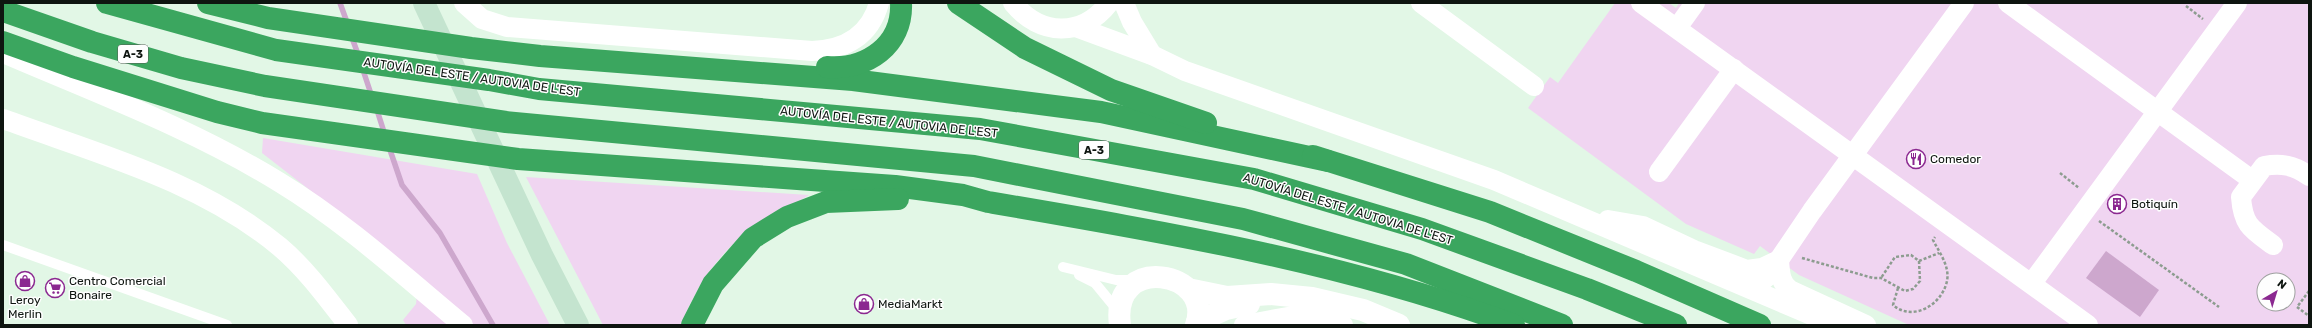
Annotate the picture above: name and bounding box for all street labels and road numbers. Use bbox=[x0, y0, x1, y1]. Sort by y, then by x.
road number: A-3 bbox=[118, 45, 148, 63]
street label: AUTOVÍA DEL ESTE / AUTOVIA DE L'EST bbox=[363, 55, 581, 99]
street label: AUTOVÍA DEL ESTE / AUTOVIA DE L'EST bbox=[779, 104, 999, 140]
road number: A-3 bbox=[1079, 141, 1109, 159]
street label: AUTOVÍA DEL ESTE / AUTOVIA DE L'EST bbox=[1241, 170, 1455, 248]

